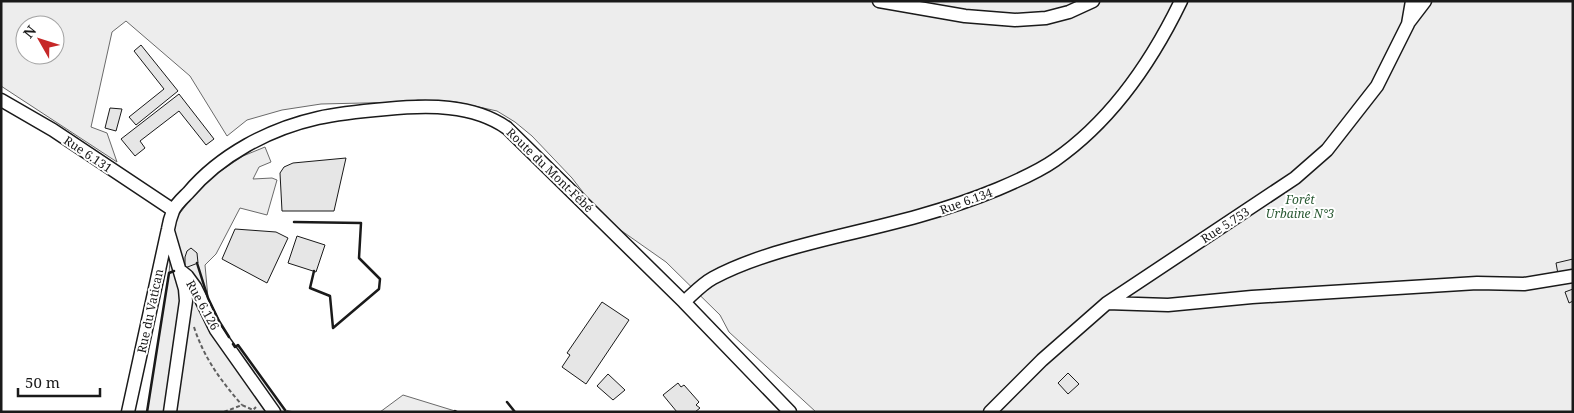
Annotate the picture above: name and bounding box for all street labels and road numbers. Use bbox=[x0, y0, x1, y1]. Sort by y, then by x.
street label: Route du Mont-Fébé bbox=[503, 124, 597, 216]
street label: Rue 6.131 bbox=[61, 132, 115, 176]
street label: Rue 6.134 bbox=[937, 184, 995, 218]
street label: Rue 5.753 bbox=[1197, 203, 1253, 247]
street label: Rue du Vatican bbox=[133, 267, 167, 355]
street label: Rue 6.126 bbox=[182, 277, 224, 333]

